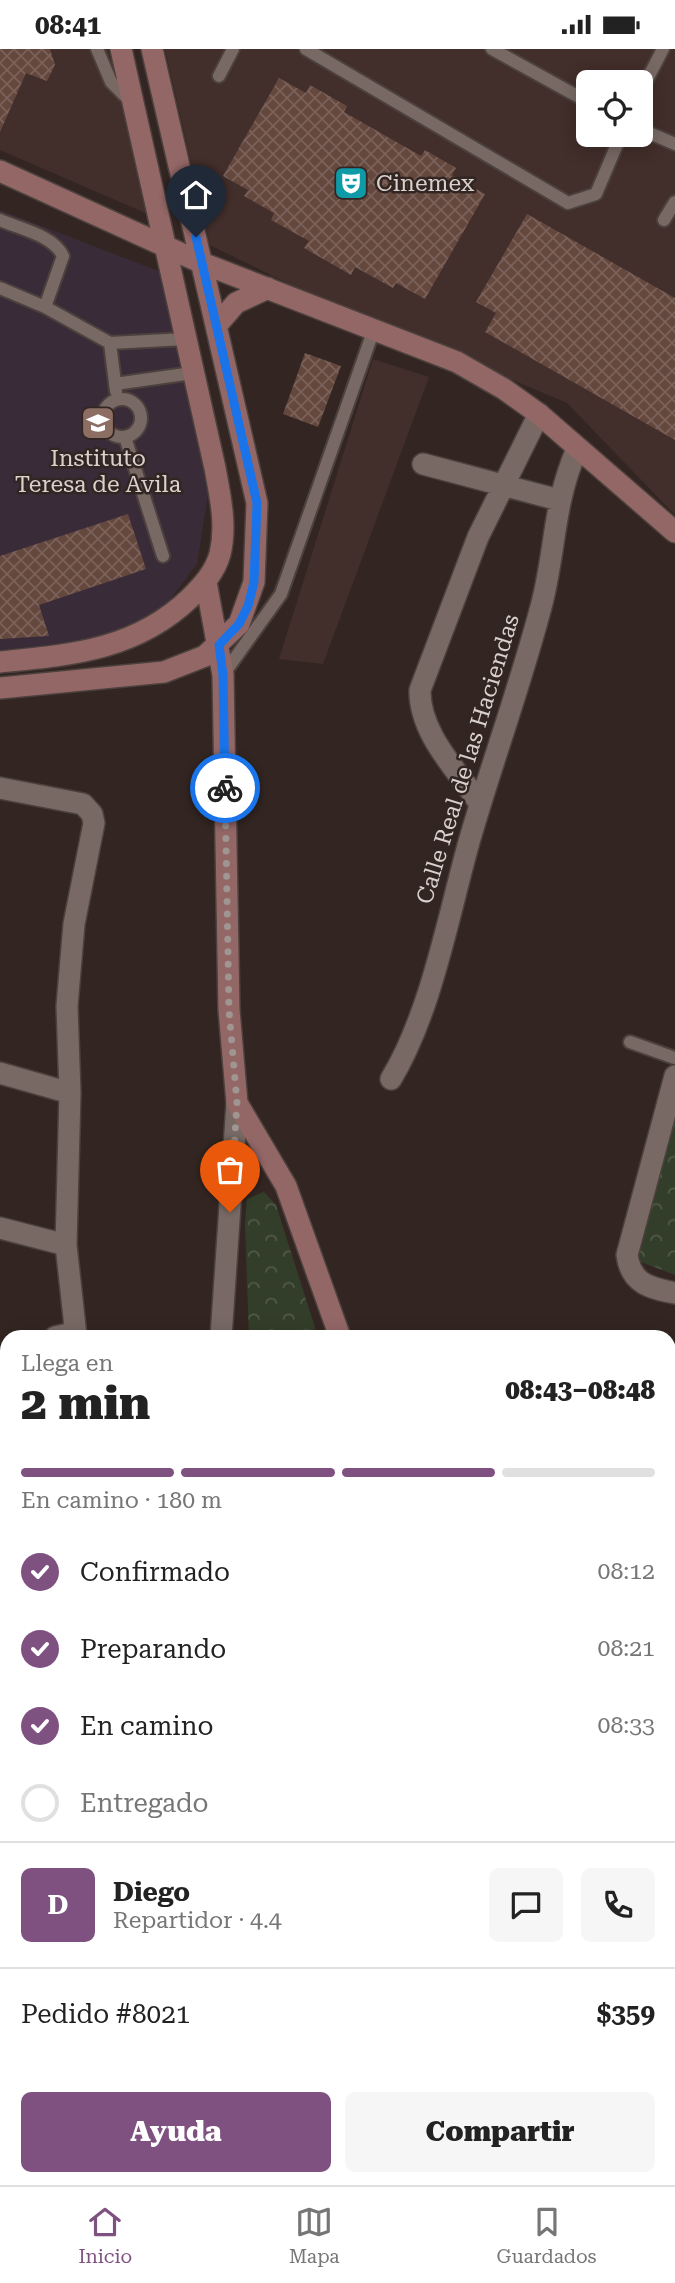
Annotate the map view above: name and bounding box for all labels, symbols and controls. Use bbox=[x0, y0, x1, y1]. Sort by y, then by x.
text: 08:41 bbox=[35, 10, 101, 40]
map controls bbox=[576, 70, 653, 147]
button: locate bbox=[576, 70, 653, 147]
theatre icon: Cinemex bbox=[332, 164, 370, 202]
pin bbox=[166, 165, 226, 237]
place label: Cinemex bbox=[376, 170, 475, 197]
icon: home bbox=[177, 176, 215, 214]
school or university icon: Instituto Teresa de Avila bbox=[79, 404, 117, 442]
place label: Instituto Teresa de Avila bbox=[15, 445, 182, 498]
street label: Calle Real de las Haciendas bbox=[411, 611, 525, 907]
courier bbox=[190, 753, 260, 823]
icon: bike bbox=[206, 769, 244, 807]
pin bbox=[200, 1140, 260, 1212]
icon: bag bbox=[211, 1151, 249, 1189]
text: Llega en bbox=[21, 1350, 113, 1377]
text: 08:43–08:48 bbox=[505, 1375, 655, 1405]
text: 2 min bbox=[21, 1376, 150, 1430]
text: En camino · 180 m bbox=[21, 1487, 222, 1514]
icon: check bbox=[21, 1553, 59, 1591]
text: Confirmado bbox=[80, 1557, 230, 1587]
text: 08:12 bbox=[598, 1558, 655, 1585]
icon: check bbox=[21, 1630, 59, 1668]
text: Preparando bbox=[80, 1634, 226, 1664]
text: 08:21 bbox=[598, 1635, 655, 1662]
icon: check bbox=[21, 1707, 59, 1745]
text: En camino bbox=[80, 1711, 213, 1741]
text: 08:33 bbox=[598, 1712, 655, 1739]
text: Entregado bbox=[80, 1788, 209, 1818]
button: chat bbox=[489, 1868, 563, 1942]
button: phone bbox=[581, 1868, 655, 1942]
text: Diego bbox=[113, 1877, 190, 1907]
text: D bbox=[48, 1890, 68, 1920]
text: Repartidor · 4.4 bbox=[113, 1907, 282, 1934]
text: Pedido #8021 bbox=[21, 1999, 190, 2029]
text: $359 bbox=[597, 1999, 655, 2029]
button: Ayuda bbox=[21, 2092, 331, 2172]
button: Compartir bbox=[345, 2092, 655, 2172]
tab: Inicio bbox=[78, 2203, 132, 2268]
tab: Mapa bbox=[289, 2203, 340, 2268]
tab: Guardados bbox=[496, 2203, 597, 2268]

